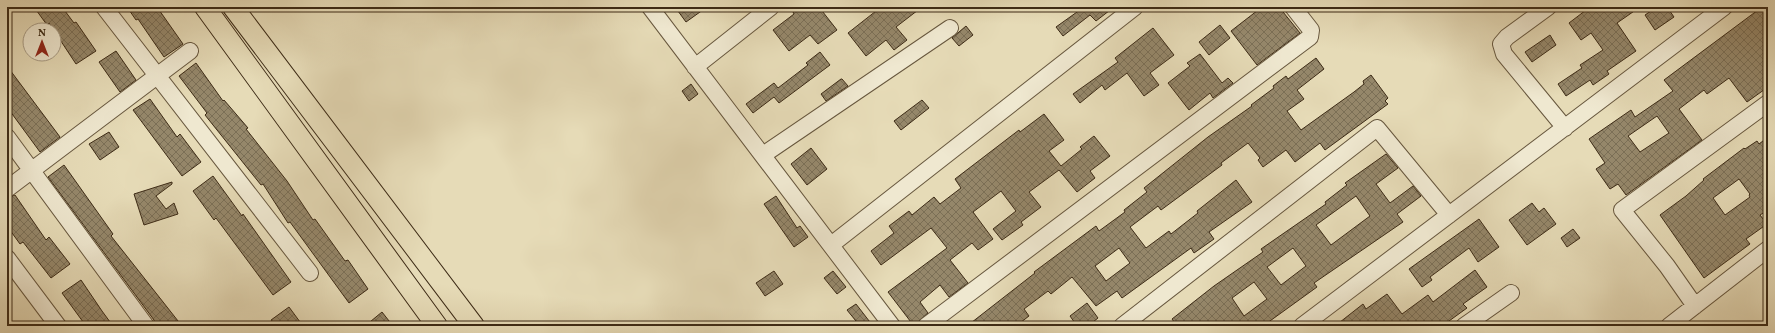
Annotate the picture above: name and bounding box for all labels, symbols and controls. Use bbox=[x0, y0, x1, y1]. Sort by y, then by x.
north arrow bbox=[22, 22, 62, 62]
text: N bbox=[38, 26, 46, 41]

